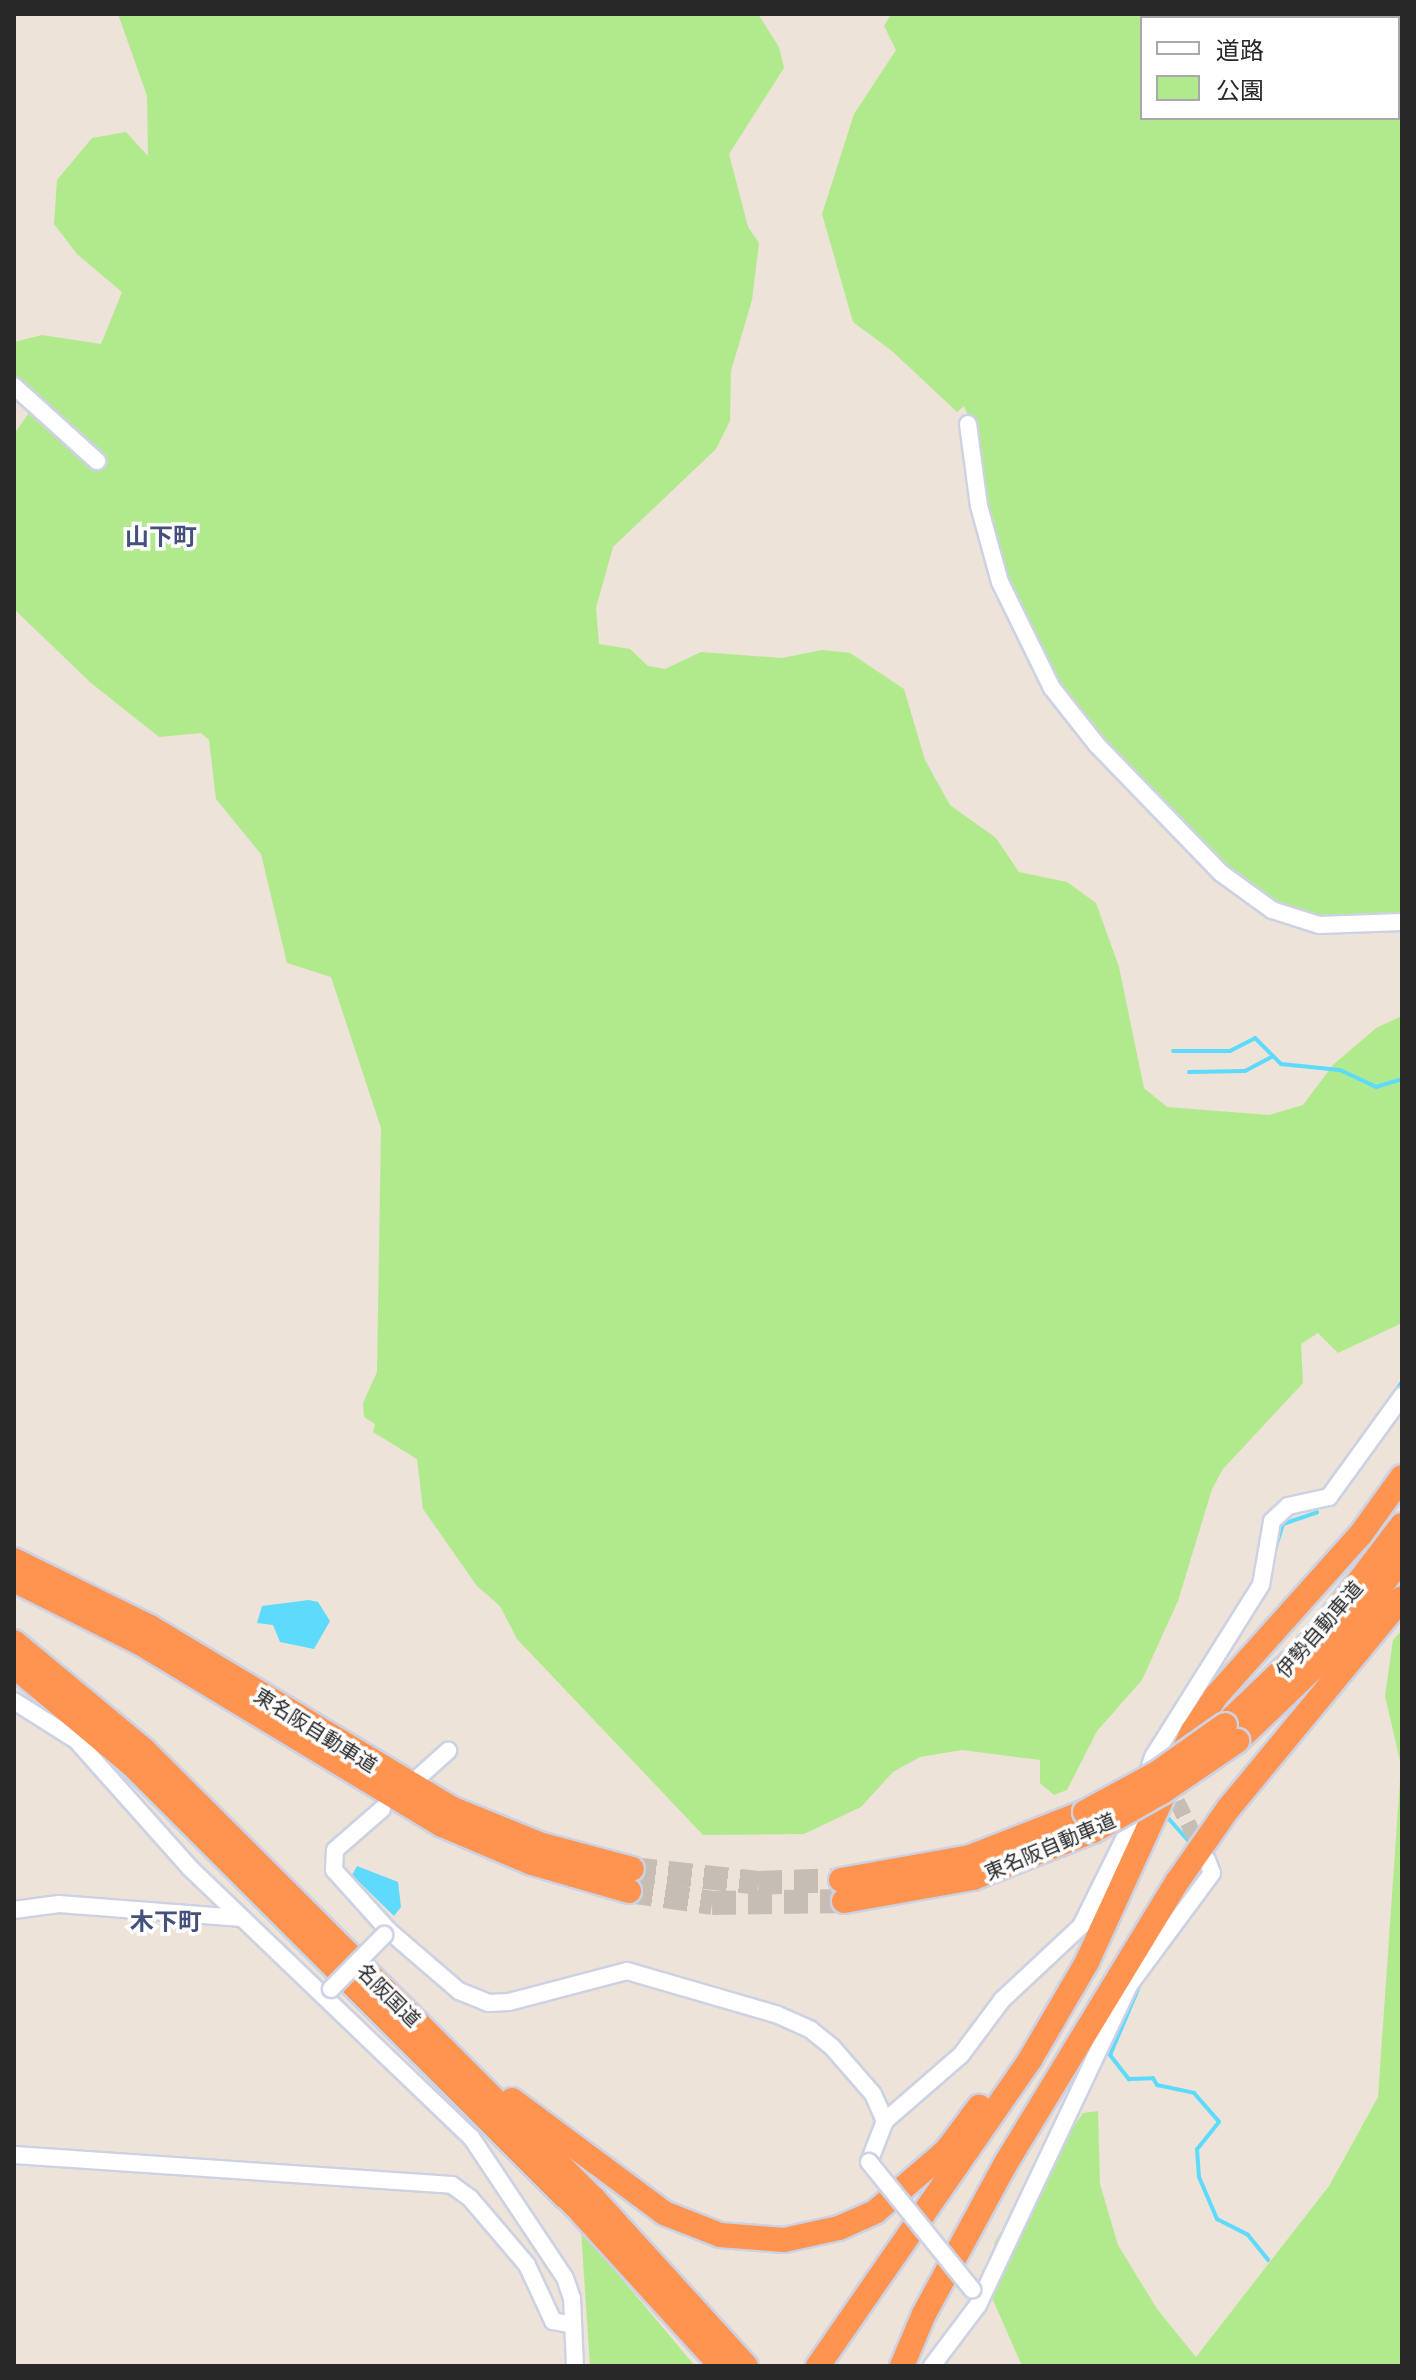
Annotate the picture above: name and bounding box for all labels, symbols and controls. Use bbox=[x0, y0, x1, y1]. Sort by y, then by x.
legend bbox=[1140, 16, 1400, 120]
text: 道路 bbox=[1216, 34, 1264, 66]
text: 公園 bbox=[1216, 74, 1264, 106]
district label: 山下町 bbox=[125, 523, 197, 551]
street label: 伊勢自動車道 bbox=[1271, 1576, 1367, 1682]
street label: 東名阪自動車道 bbox=[250, 1683, 382, 1777]
street label: 東名阪自動車道 bbox=[981, 1808, 1119, 1884]
district label: 木下町 bbox=[130, 1908, 202, 1936]
street label: 名阪国道 bbox=[352, 1958, 426, 2032]

